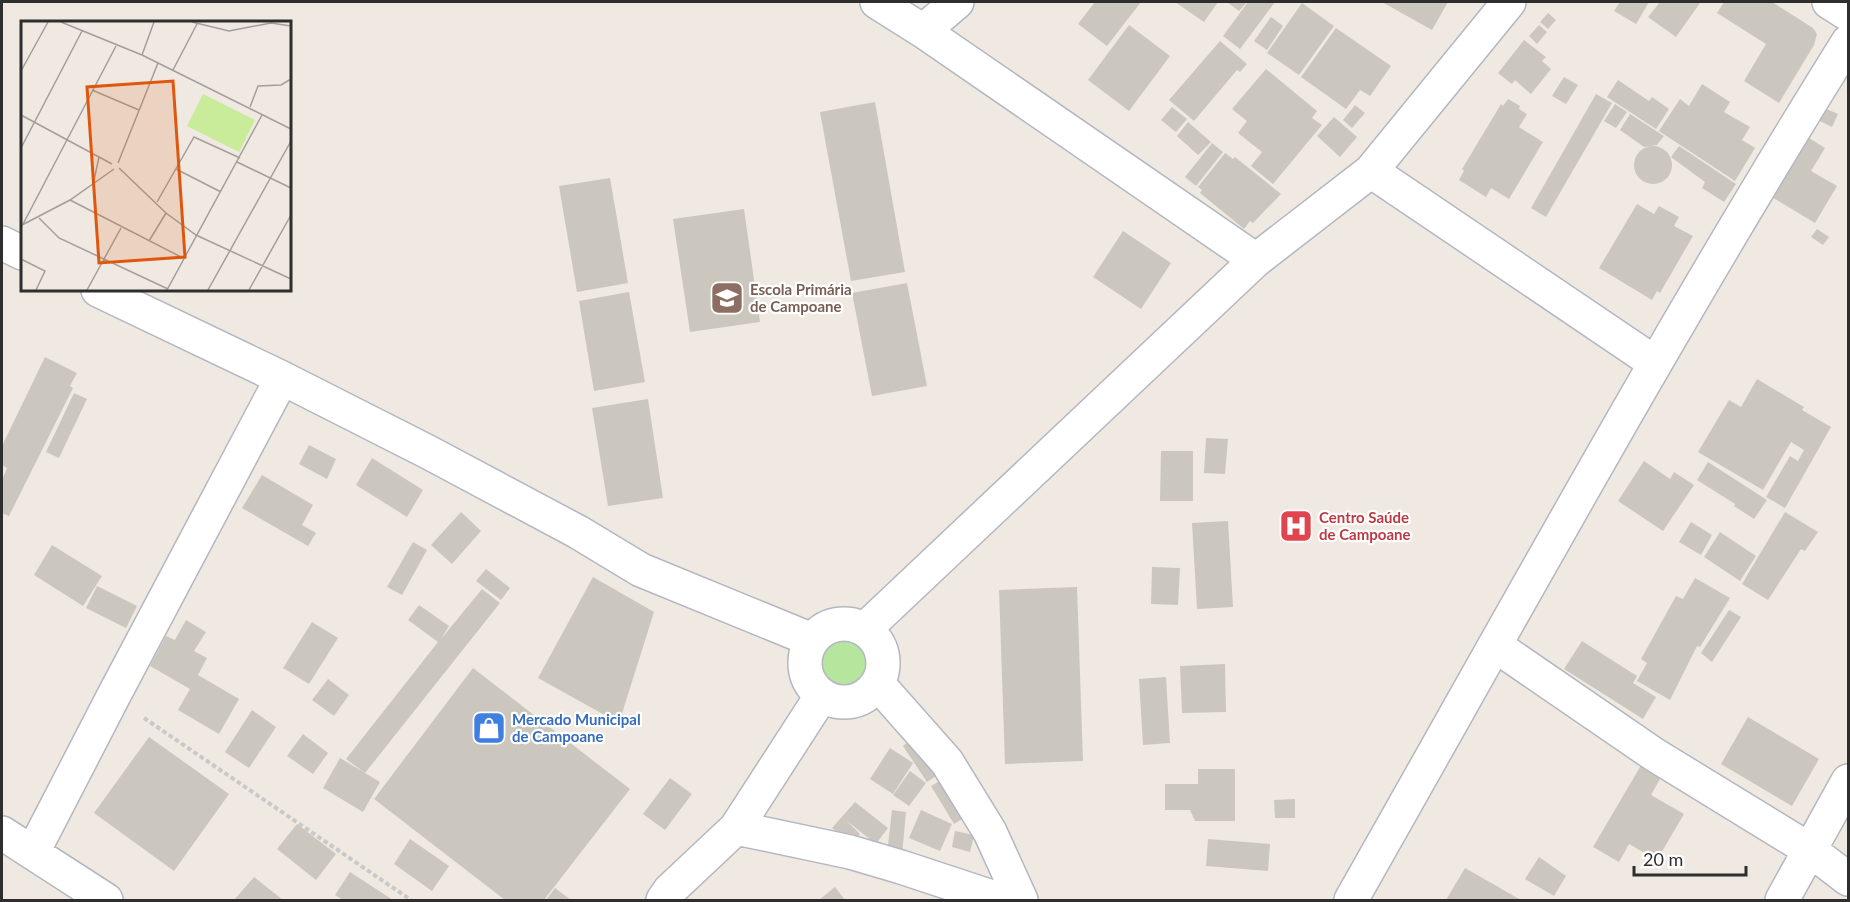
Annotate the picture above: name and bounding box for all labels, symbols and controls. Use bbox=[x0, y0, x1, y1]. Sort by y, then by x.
inset map bbox=[21, 21, 291, 291]
school or university icon: Escola Primária de Campoane bbox=[709, 280, 745, 316]
place label: Escola Primária de Campoane bbox=[750, 280, 852, 315]
hospital icon: Centro Saúde de Campoane bbox=[1278, 508, 1314, 544]
place label: Centro Saúde de Campoane bbox=[1319, 508, 1410, 543]
shop icon: Mercado Municipal de Campoane bbox=[471, 710, 507, 746]
place label: Mercado Municipal de Campoane bbox=[512, 710, 641, 745]
scale bar bbox=[1634, 839, 1746, 877]
text: 20 m bbox=[1643, 848, 1683, 870]

